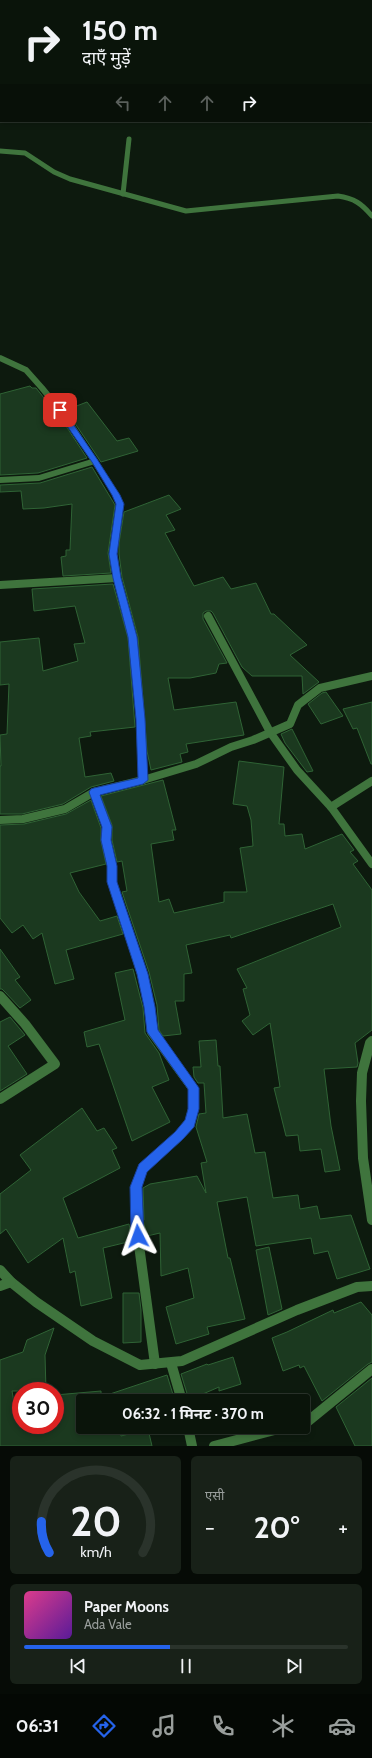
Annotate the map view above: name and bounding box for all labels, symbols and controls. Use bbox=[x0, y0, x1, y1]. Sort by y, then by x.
text: 150 m bbox=[82, 13, 158, 47]
icon: right bbox=[16, 16, 68, 68]
text: दाएँ मुड़ें bbox=[82, 47, 131, 69]
icon: left bbox=[112, 92, 134, 114]
icon: ahead bbox=[154, 92, 176, 114]
icon: ahead bbox=[196, 92, 218, 114]
icon: right bbox=[238, 92, 260, 114]
pin bbox=[43, 393, 77, 427]
icon: arrive bbox=[49, 399, 71, 421]
position arrow bbox=[117, 1215, 159, 1257]
speed limit sign: 30 bbox=[12, 1382, 64, 1434]
text: 06:32 · 1 मिनट · 370 m bbox=[122, 1405, 264, 1423]
text: एसी bbox=[205, 1487, 224, 1503]
text: 20 bbox=[70, 1496, 121, 1546]
text: 20° bbox=[254, 1509, 299, 1546]
text: − bbox=[205, 1514, 215, 1541]
text: + bbox=[338, 1514, 348, 1541]
text: km/h bbox=[80, 1543, 111, 1561]
text: Paper Moons bbox=[84, 1598, 169, 1616]
text: Ada Vale bbox=[84, 1616, 132, 1632]
icon: previous bbox=[67, 1655, 89, 1677]
icon: pause bbox=[175, 1655, 197, 1677]
icon: next bbox=[283, 1655, 305, 1677]
icon: directions bbox=[90, 1712, 118, 1740]
icon: music bbox=[150, 1712, 178, 1740]
icon: phone bbox=[209, 1712, 237, 1740]
icon: climate bbox=[269, 1712, 297, 1740]
icon: car bbox=[328, 1712, 356, 1740]
text: 06:31 bbox=[16, 1715, 59, 1737]

